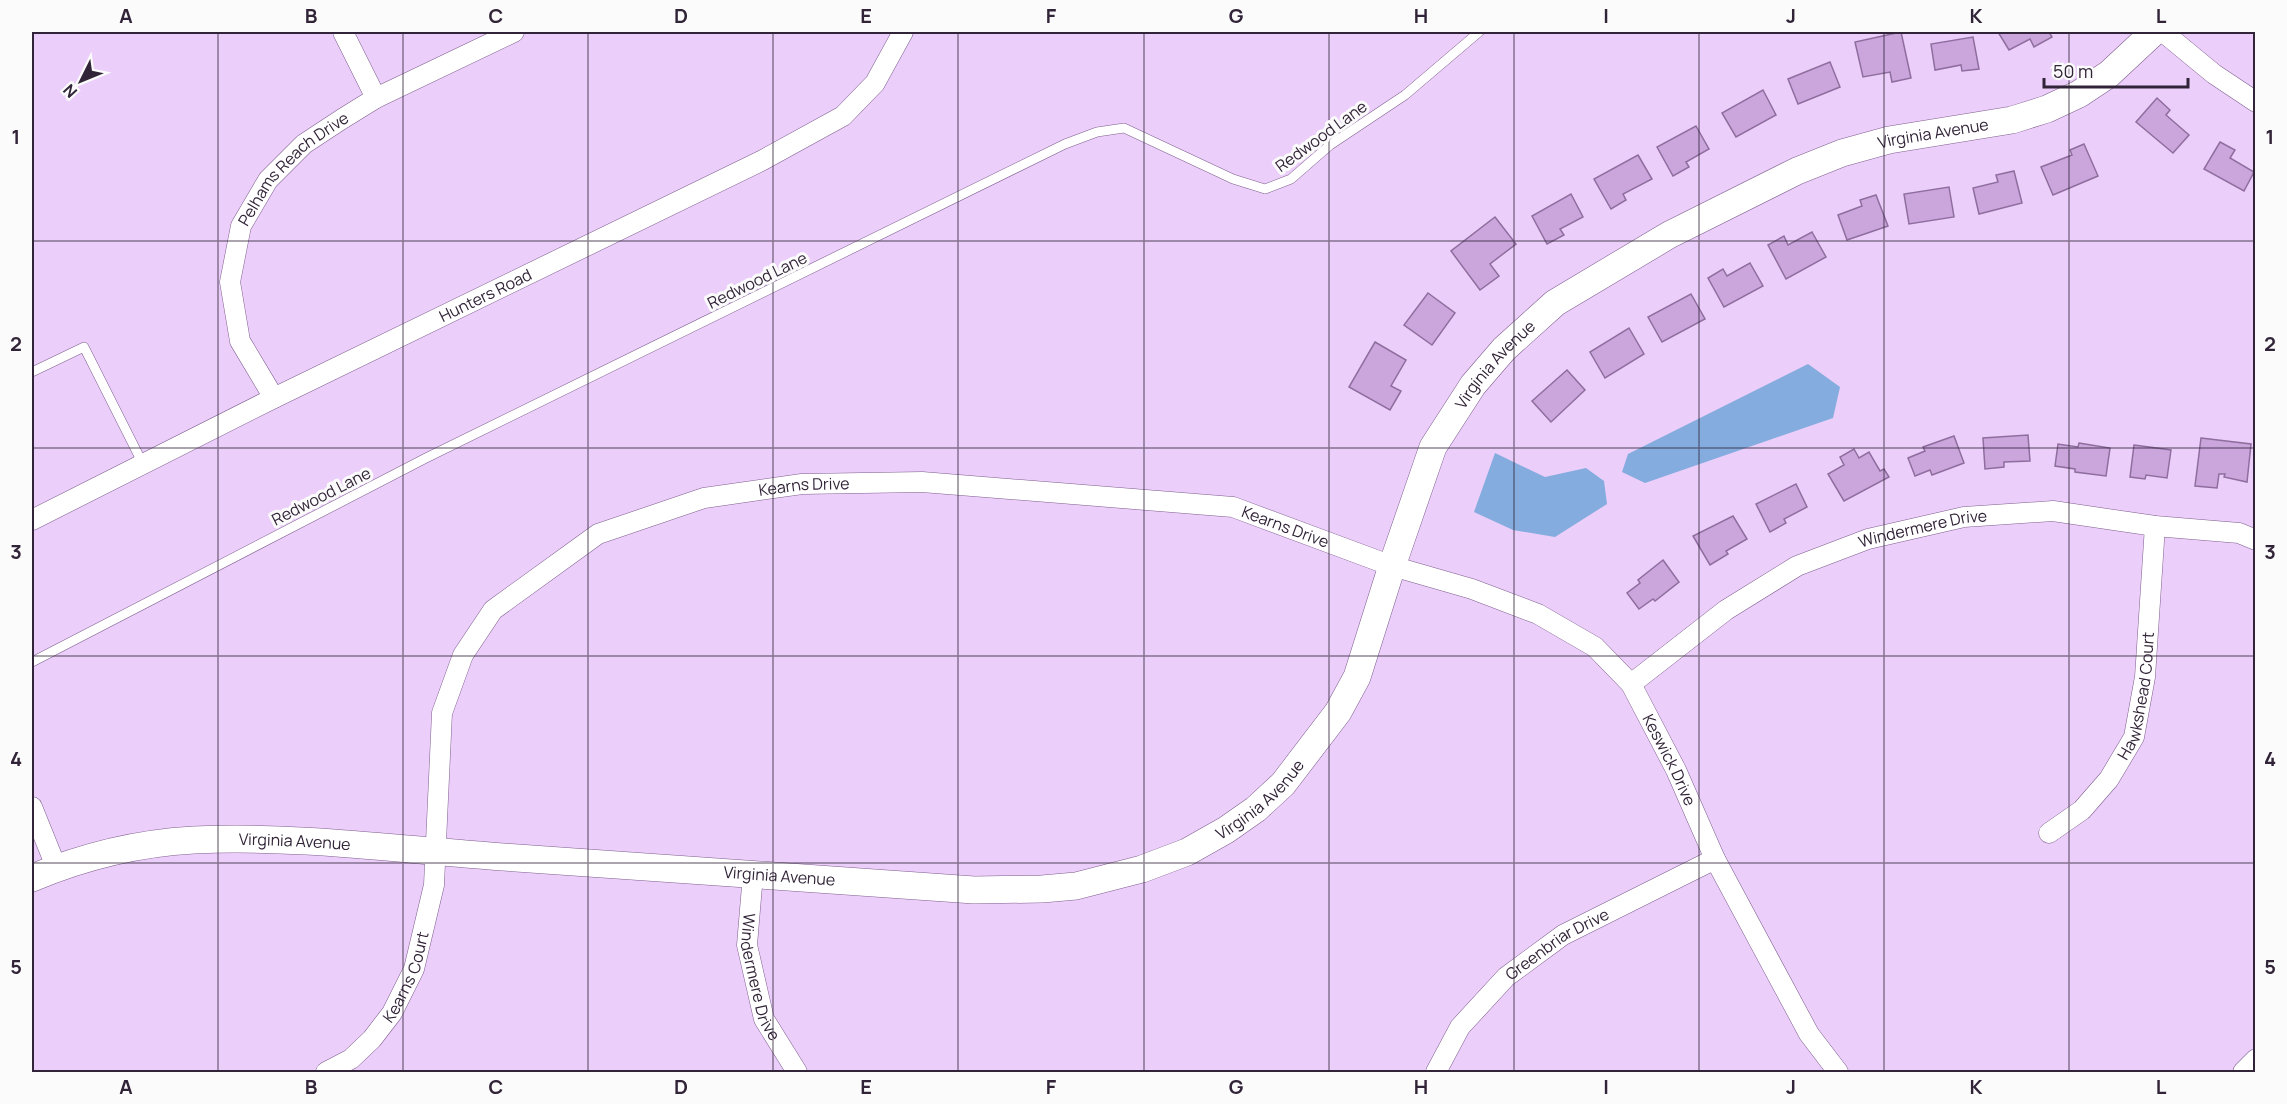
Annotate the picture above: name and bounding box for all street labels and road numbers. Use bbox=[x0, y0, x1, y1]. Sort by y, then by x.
street label: Redwood Lane bbox=[1271, 95, 1371, 177]
street label: Pelhams Reach Drive bbox=[232, 107, 353, 230]
street label: Virginia Avenue bbox=[1875, 113, 1990, 154]
street label: Redwood Lane bbox=[703, 246, 811, 314]
street label: Hunters Road bbox=[435, 263, 535, 327]
street label: Virginia Avenue bbox=[1450, 315, 1540, 413]
street label: Redwood Lane bbox=[268, 462, 374, 530]
street label: Kearns Drive bbox=[757, 472, 850, 501]
street label: Kearns Drive bbox=[1239, 500, 1332, 553]
street label: Windermere Drive bbox=[1855, 504, 1988, 553]
street label: Hawkshead Court bbox=[2112, 631, 2159, 764]
street label: Keswick Drive bbox=[1638, 710, 1701, 809]
street label: Virginia Avenue bbox=[1212, 755, 1309, 845]
street label: Virginia Avenue bbox=[239, 828, 351, 855]
street label: Virginia Avenue bbox=[723, 861, 836, 891]
street label: Greenbriar Drive bbox=[1501, 903, 1613, 985]
street label: Windermere Drive bbox=[735, 912, 786, 1045]
street label: Kearns Court bbox=[378, 929, 434, 1027]

